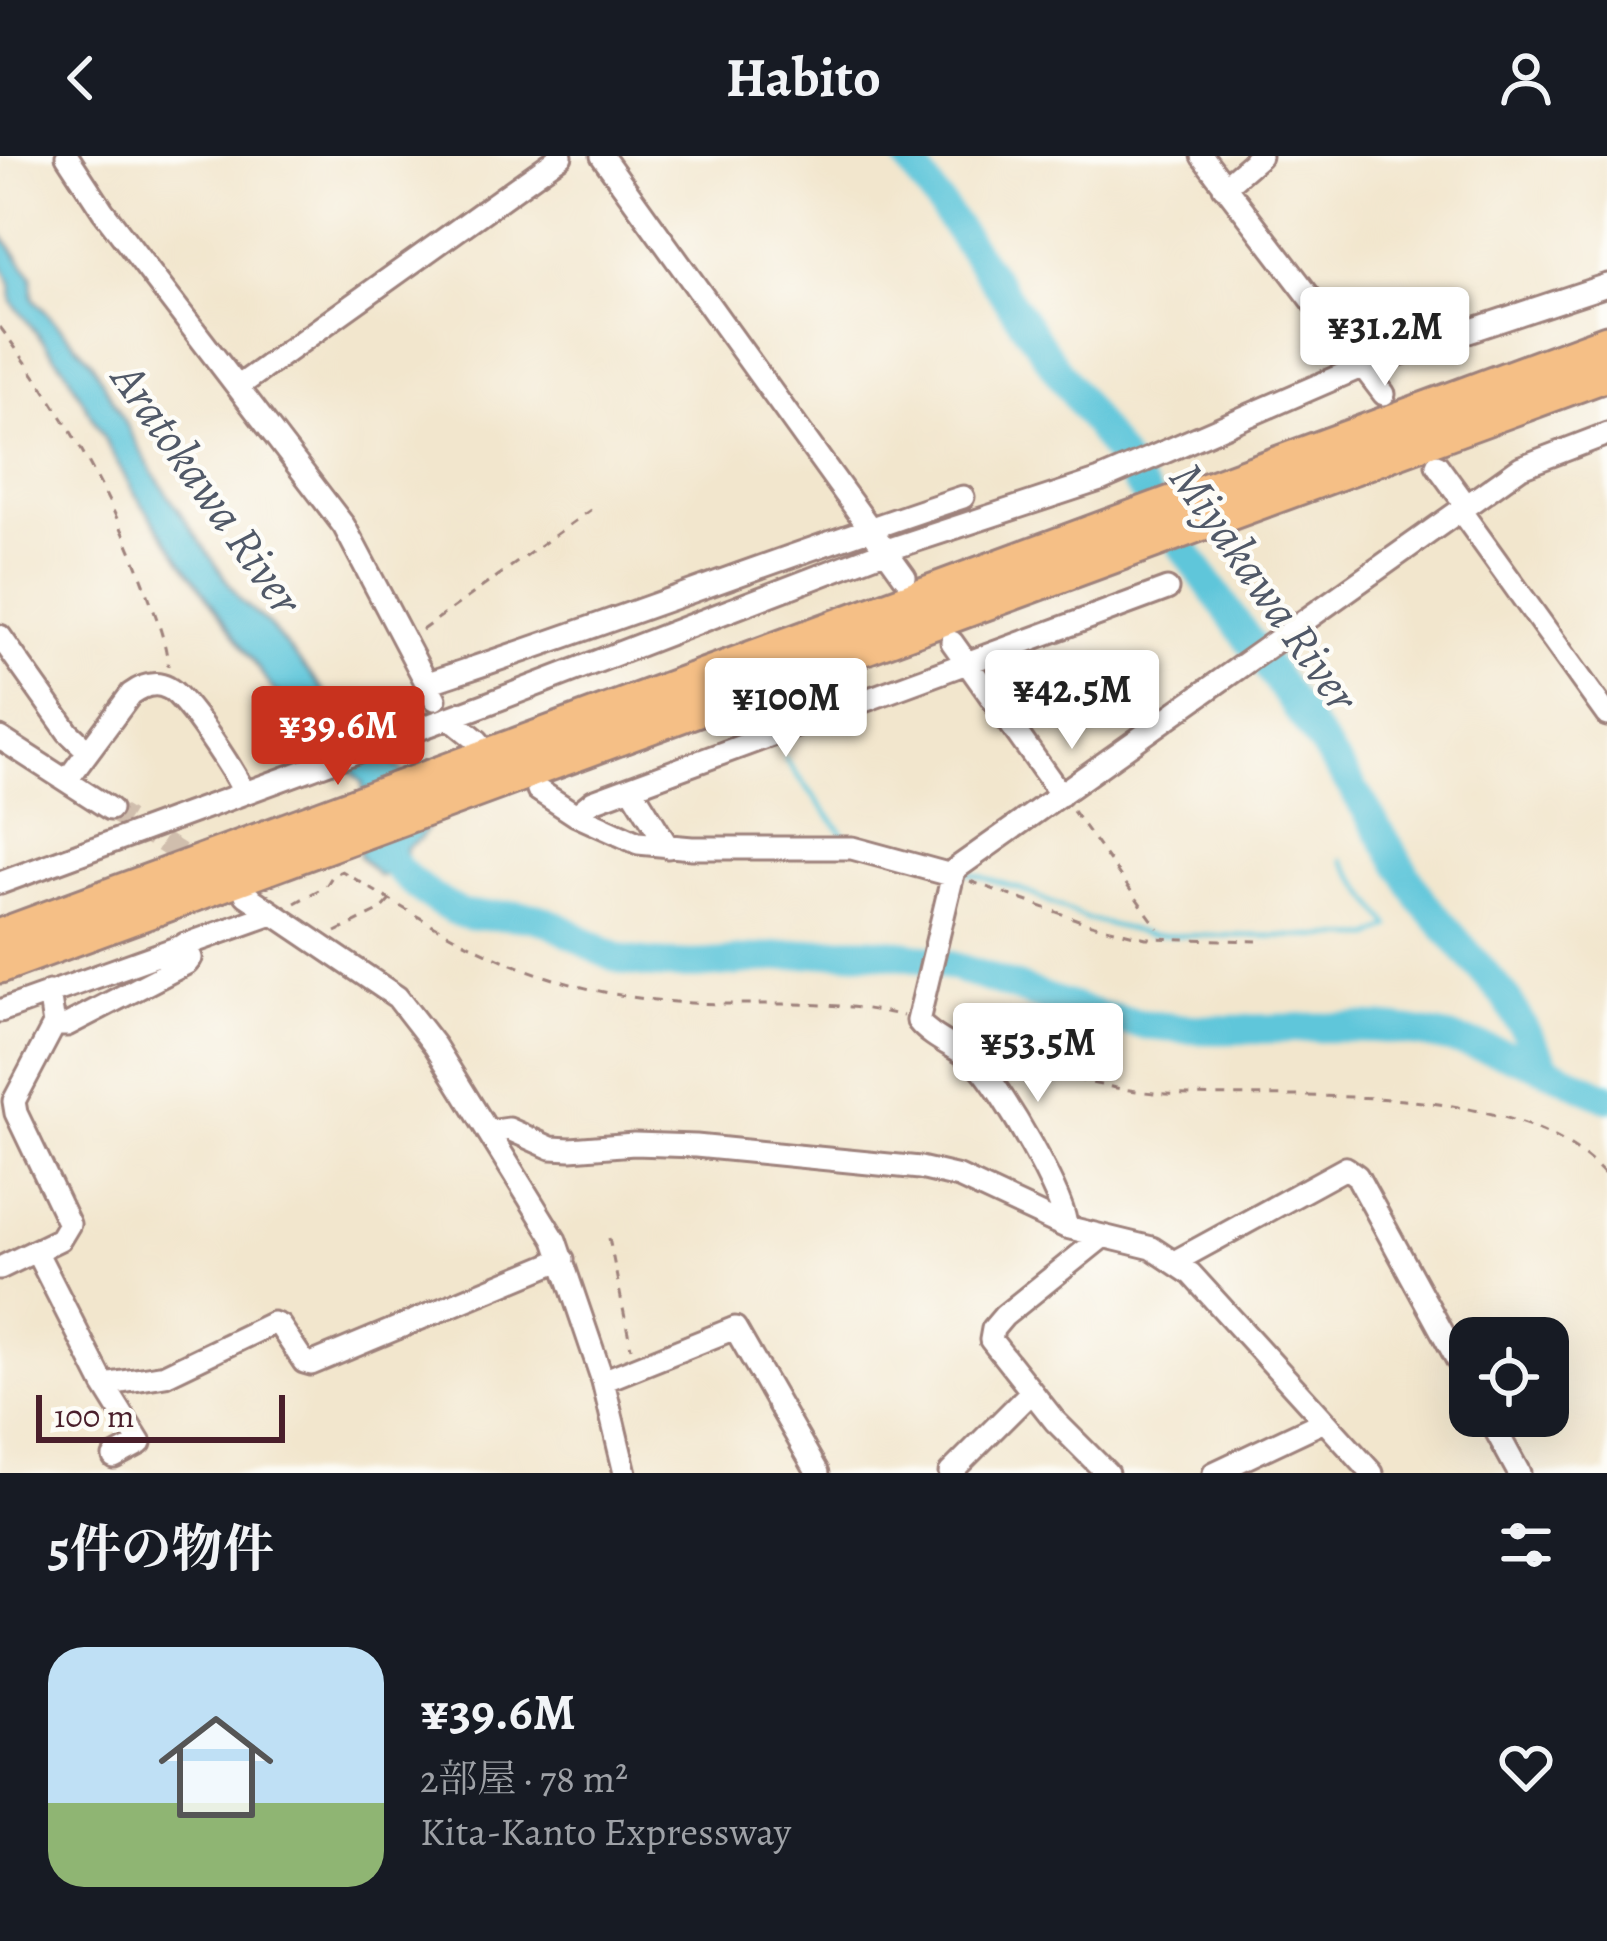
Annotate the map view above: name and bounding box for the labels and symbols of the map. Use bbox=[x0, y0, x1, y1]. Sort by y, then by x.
pin: ¥31.2M bbox=[1287, 287, 1483, 389]
water label: Aratokawa River bbox=[94, 347, 319, 629]
water label: Miyakawa River bbox=[1154, 449, 1375, 725]
pin: ¥42.5M bbox=[974, 650, 1170, 752]
pin: ¥100M bbox=[702, 658, 870, 760]
pin: ¥39.6M bbox=[240, 686, 436, 788]
pin: ¥53.5M bbox=[940, 1003, 1136, 1105]
scale bar bbox=[36, 1389, 285, 1442]

